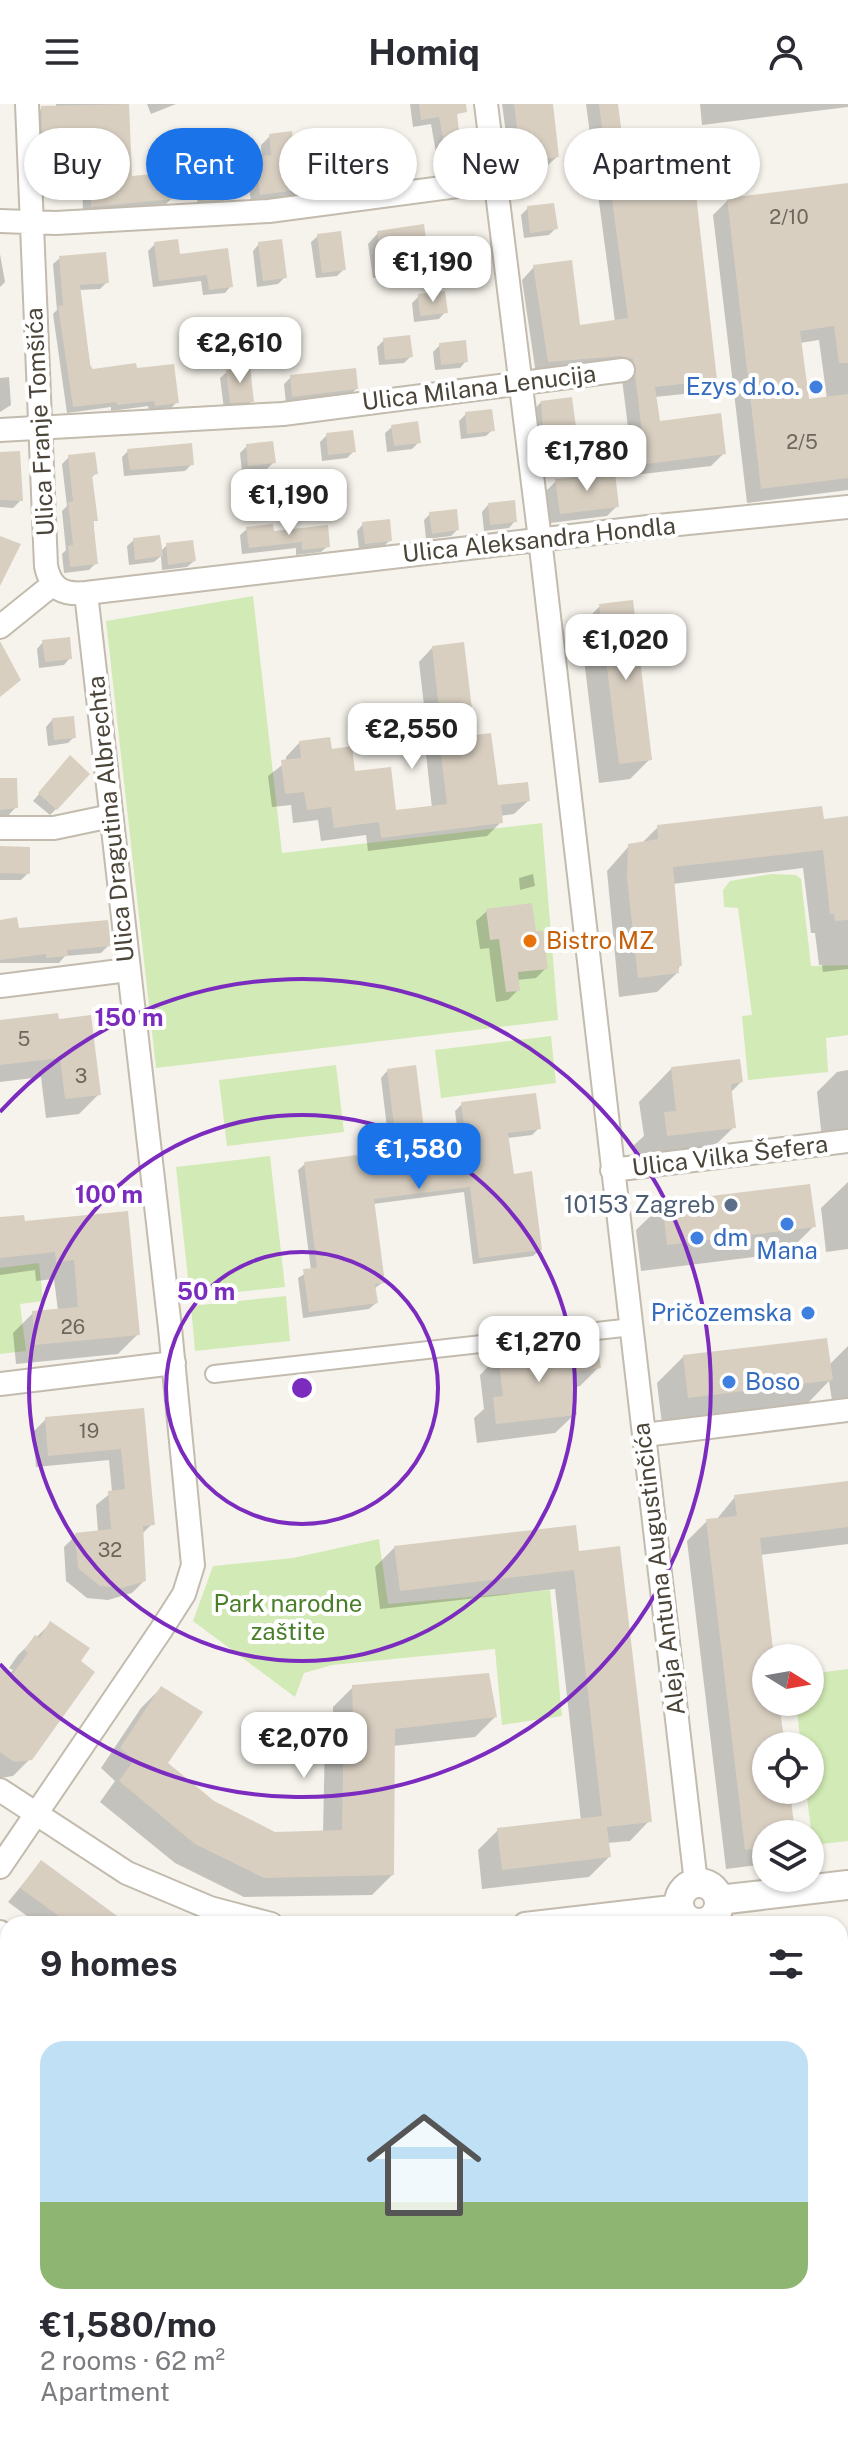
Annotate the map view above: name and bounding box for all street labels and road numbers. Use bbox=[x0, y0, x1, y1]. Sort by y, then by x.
street label: Ulica Franje Tomšića bbox=[19, 307, 59, 537]
street label: Ulica Milana Lenucija bbox=[360, 359, 598, 415]
street label: Ulica Aleksandra Hondla bbox=[401, 511, 677, 567]
street label: Ulica Dragutina Albrechta bbox=[81, 675, 139, 964]
street label: Ulica Vilka Šefera bbox=[630, 1129, 830, 1181]
street label: Aleja Antuna Augustinčića bbox=[626, 1421, 690, 1717]

